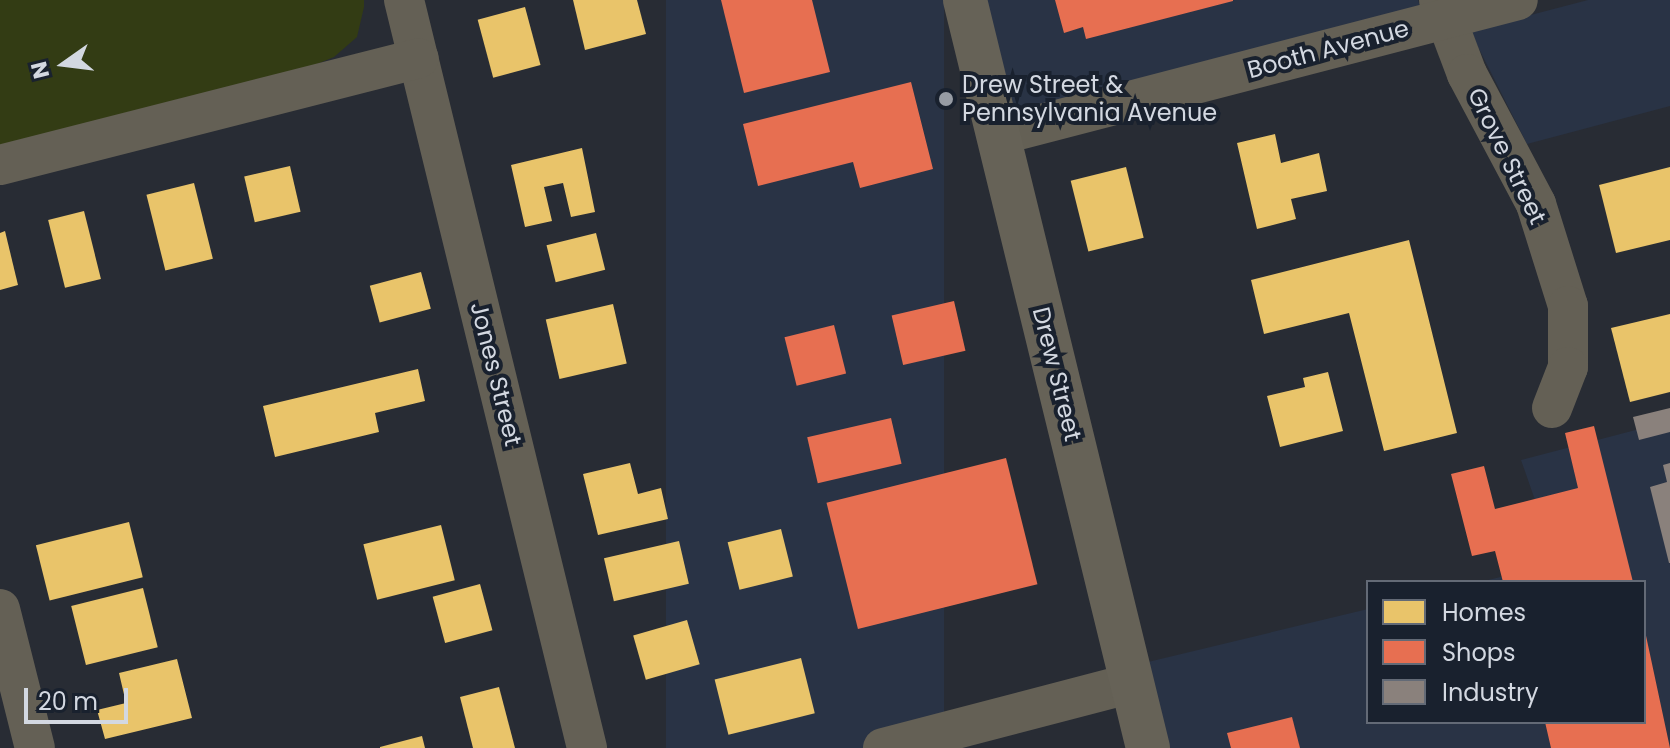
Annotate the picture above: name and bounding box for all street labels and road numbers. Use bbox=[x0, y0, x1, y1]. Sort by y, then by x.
street label: Booth Avenue bbox=[1244, 14, 1412, 84]
street label: Grove Street bbox=[1462, 83, 1552, 229]
street label: Jones Street bbox=[464, 299, 528, 449]
street label: Drew Street bbox=[1026, 304, 1088, 444]

